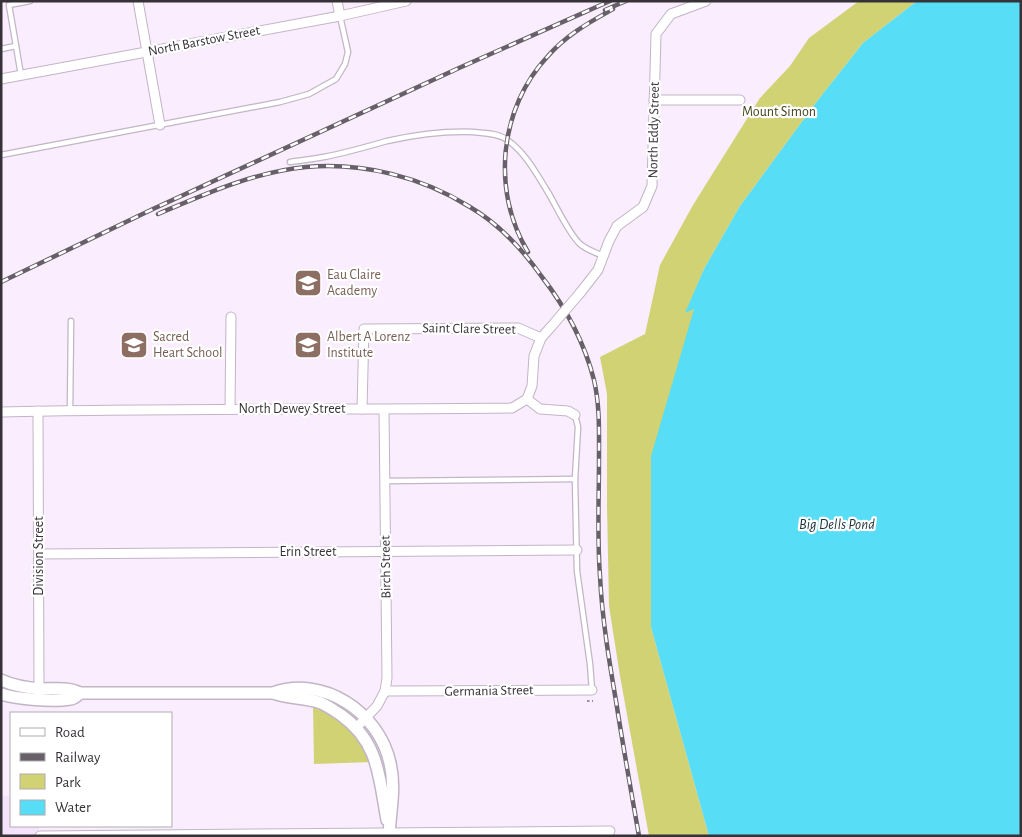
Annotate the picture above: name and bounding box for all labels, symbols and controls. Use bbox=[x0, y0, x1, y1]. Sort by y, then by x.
street label: North Barstow Street bbox=[147, 23, 262, 59]
street label: North Eddy Street bbox=[646, 81, 662, 178]
park label: Mount Simon bbox=[742, 105, 816, 119]
school or university icon: Eau Claire Academy bbox=[293, 268, 323, 298]
place label: Eau Claire Academy bbox=[327, 268, 381, 298]
street label: Saint Clare Street bbox=[422, 321, 516, 337]
school or university icon: Sacred Heart School bbox=[119, 330, 149, 360]
place label: Sacred Heart School bbox=[153, 330, 223, 360]
school or university icon: Albert A Lorenz Institute bbox=[293, 330, 323, 360]
place label: Albert A Lorenz Institute bbox=[327, 330, 410, 360]
street label: North Dewey Street bbox=[238, 402, 346, 416]
street label: Division Street bbox=[32, 516, 46, 596]
water label: Big Dells Pond bbox=[799, 517, 875, 532]
street label: Birch Street bbox=[378, 535, 394, 599]
street label: Erin Street bbox=[279, 545, 337, 559]
street label: Germania Street bbox=[444, 683, 534, 699]
legend bbox=[10, 712, 172, 827]
text: Road bbox=[55, 725, 85, 740]
text: Railway bbox=[55, 750, 101, 765]
text: Park bbox=[55, 775, 81, 790]
text: Water bbox=[55, 800, 91, 815]

